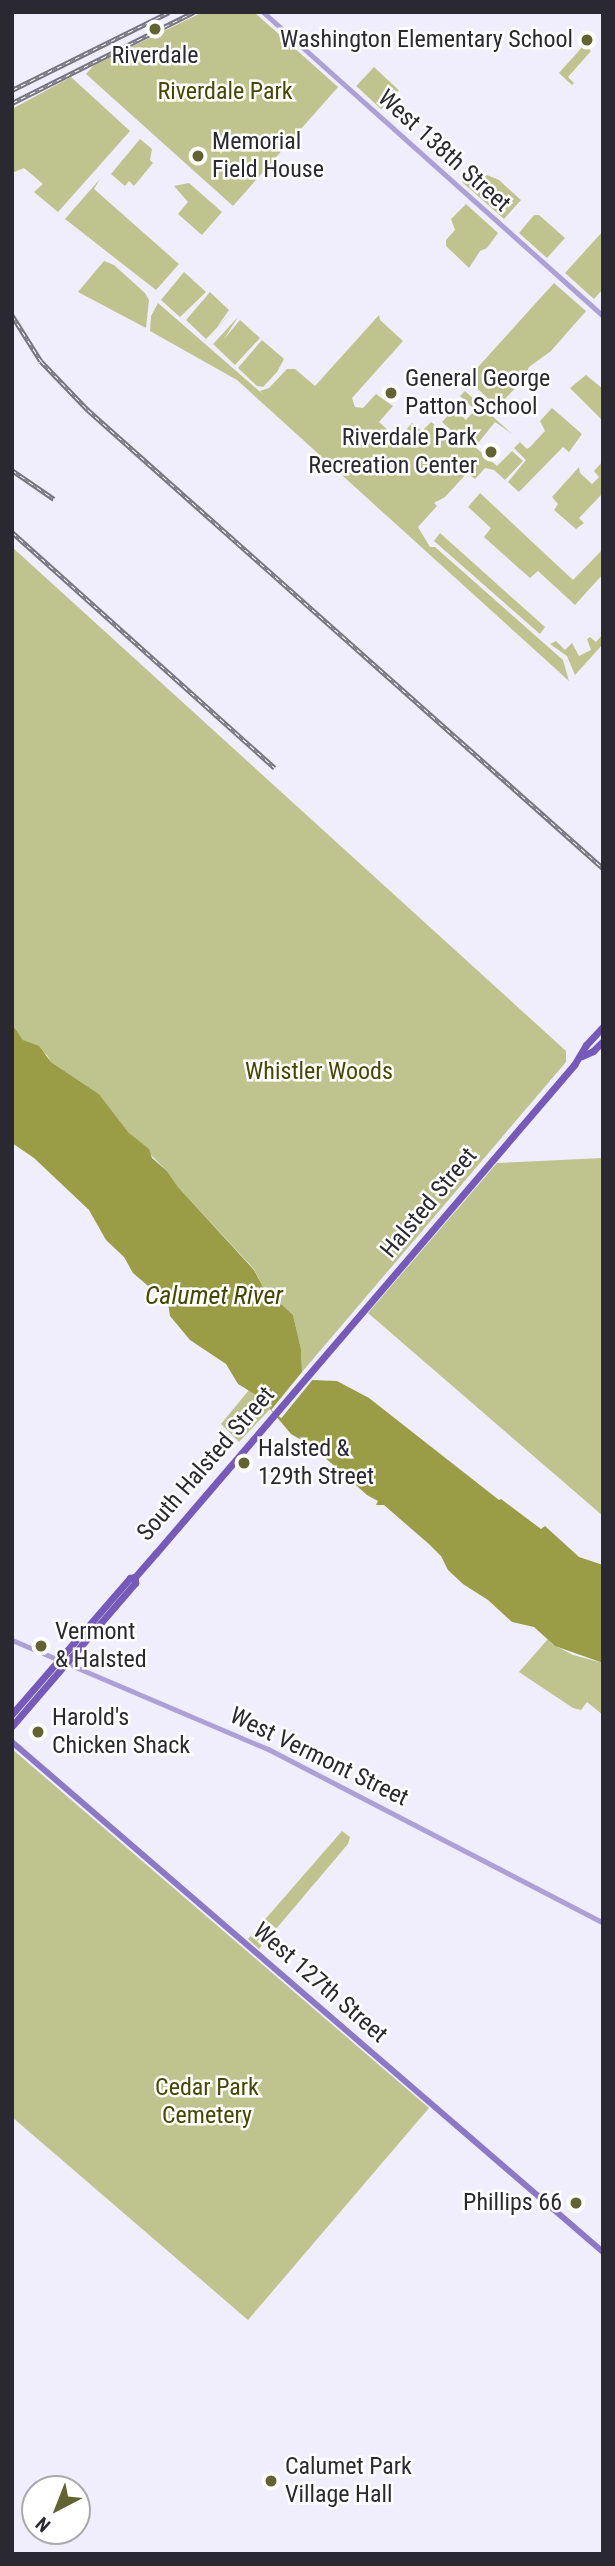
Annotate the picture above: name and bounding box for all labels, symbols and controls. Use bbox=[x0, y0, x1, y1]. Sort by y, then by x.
marker: Riverdale bbox=[145, 19, 165, 39]
place label: Washington Elementary School bbox=[280, 26, 573, 54]
marker: Washington Elementary School bbox=[579, 32, 595, 48]
place label: Riverdale bbox=[112, 42, 198, 70]
park label: Riverdale Park bbox=[157, 78, 293, 106]
street label: West 138th Street bbox=[372, 84, 516, 218]
place label: Memorial Field House bbox=[212, 128, 324, 184]
marker: Memorial Field House bbox=[190, 148, 206, 164]
place label: General George Patton School bbox=[405, 365, 550, 421]
marker: General George Patton School bbox=[383, 385, 399, 401]
place label: Riverdale Park Recreation Center bbox=[308, 424, 477, 480]
marker: Riverdale Park Recreation Center bbox=[483, 444, 499, 460]
park label: Whistler Woods bbox=[245, 1058, 393, 1086]
street label: Halsted Street bbox=[375, 1142, 483, 1264]
water label: Calumet River bbox=[145, 1280, 283, 1312]
street label: South Halsted Street bbox=[131, 1381, 281, 1547]
place label: Halsted & 129th Street bbox=[258, 1435, 374, 1491]
marker: Halsted & 129th Street bbox=[236, 1455, 252, 1471]
place label: Vermont & Halsted bbox=[55, 1618, 147, 1674]
marker: Vermont & Halsted bbox=[33, 1638, 49, 1654]
street label: West Vermont Street bbox=[225, 1701, 413, 1813]
place label: Harold's Chicken Shack bbox=[52, 1704, 190, 1760]
marker: Harold's Chicken Shack bbox=[30, 1724, 46, 1740]
street label: West 127th Street bbox=[247, 1917, 393, 2049]
park label: Cedar Park Cemetery bbox=[155, 2074, 259, 2130]
place label: Phillips 66 bbox=[463, 2189, 562, 2217]
marker: Phillips 66 bbox=[568, 2195, 584, 2211]
place label: Calumet Park Village Hall bbox=[285, 2453, 412, 2509]
marker: Calumet Park Village Hall bbox=[263, 2473, 279, 2489]
north arrow bbox=[21, 2475, 91, 2545]
text: N bbox=[31, 2512, 55, 2537]

